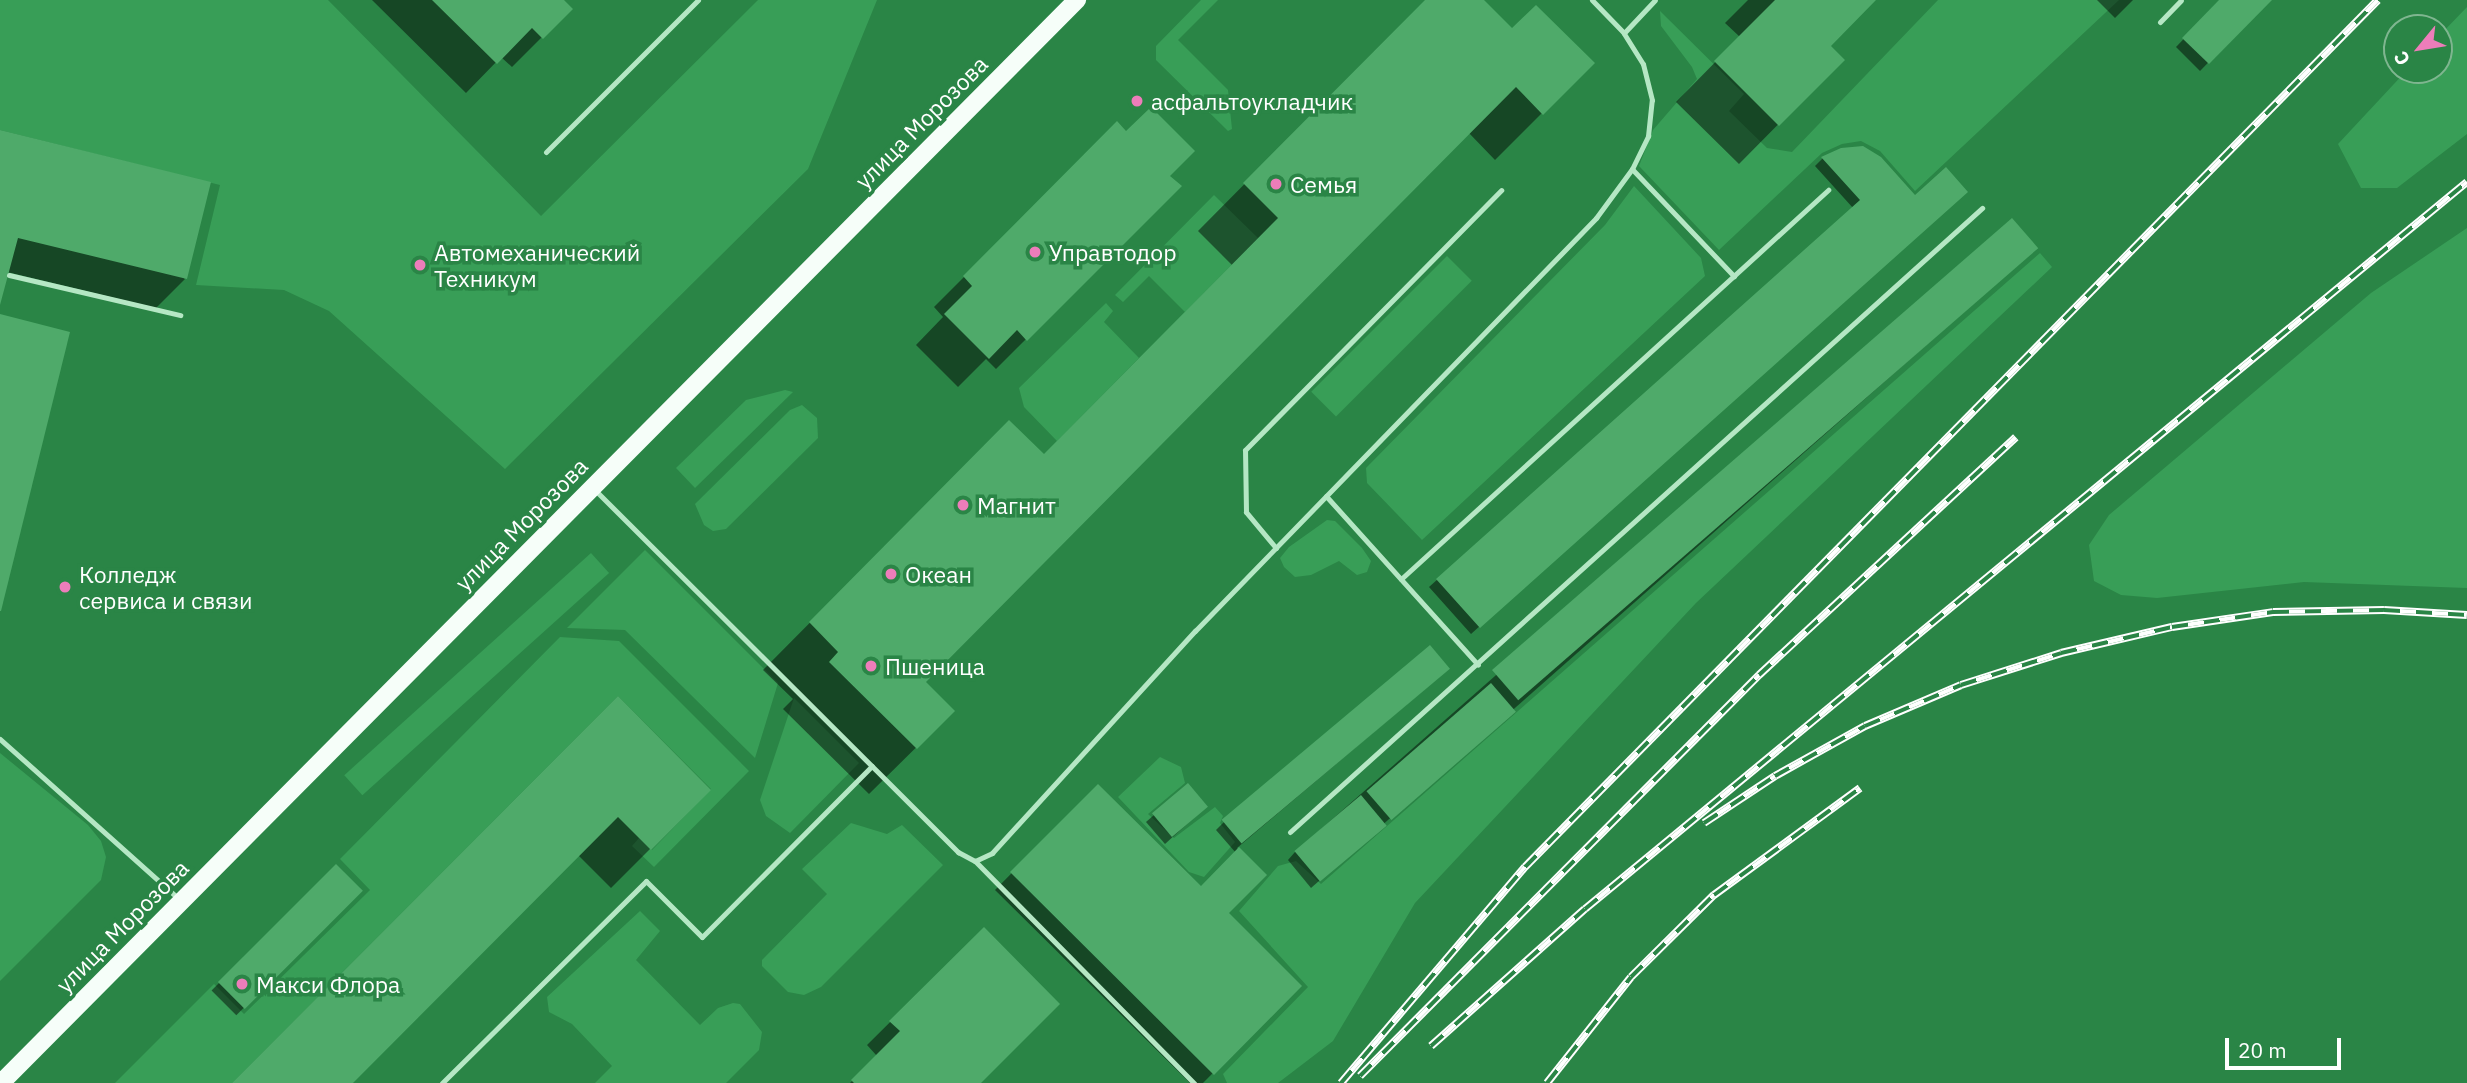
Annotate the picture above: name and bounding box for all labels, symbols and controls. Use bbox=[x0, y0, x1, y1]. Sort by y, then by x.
north arrow bbox=[2383, 14, 2453, 84]
text: С bbox=[2388, 47, 2415, 70]
street label: улица Морозова bbox=[849, 50, 993, 194]
place label: асфальтоукладчик bbox=[1151, 87, 1353, 115]
marker: асфальтоукладчик bbox=[1129, 93, 1145, 109]
place label: Семья bbox=[1290, 170, 1357, 198]
marker: Семья bbox=[1268, 176, 1284, 192]
place label: Автомеханический Техникум bbox=[434, 238, 640, 292]
place label: Управтодор bbox=[1049, 238, 1177, 266]
marker: Управтодор bbox=[1027, 244, 1043, 260]
marker: Автомеханический Техникум bbox=[412, 257, 428, 273]
street label: улица Морозова bbox=[449, 452, 593, 596]
place label: Магнит bbox=[977, 491, 1056, 519]
marker: Магнит bbox=[955, 497, 971, 513]
place label: Колледж сервиса и связи bbox=[79, 560, 253, 614]
place label: Океан bbox=[905, 560, 972, 588]
marker: Океан bbox=[883, 566, 899, 582]
marker: Колледж сервиса и связи bbox=[57, 579, 73, 595]
place label: Пшеница bbox=[885, 652, 985, 680]
marker: Пшеница bbox=[863, 658, 879, 674]
street label: улица Морозова bbox=[50, 854, 194, 998]
place label: Макси Флора bbox=[256, 970, 400, 998]
marker: Макси Флора bbox=[234, 976, 250, 992]
scale bar bbox=[2229, 1024, 2344, 1068]
text: 20 m bbox=[2238, 1036, 2287, 1064]

